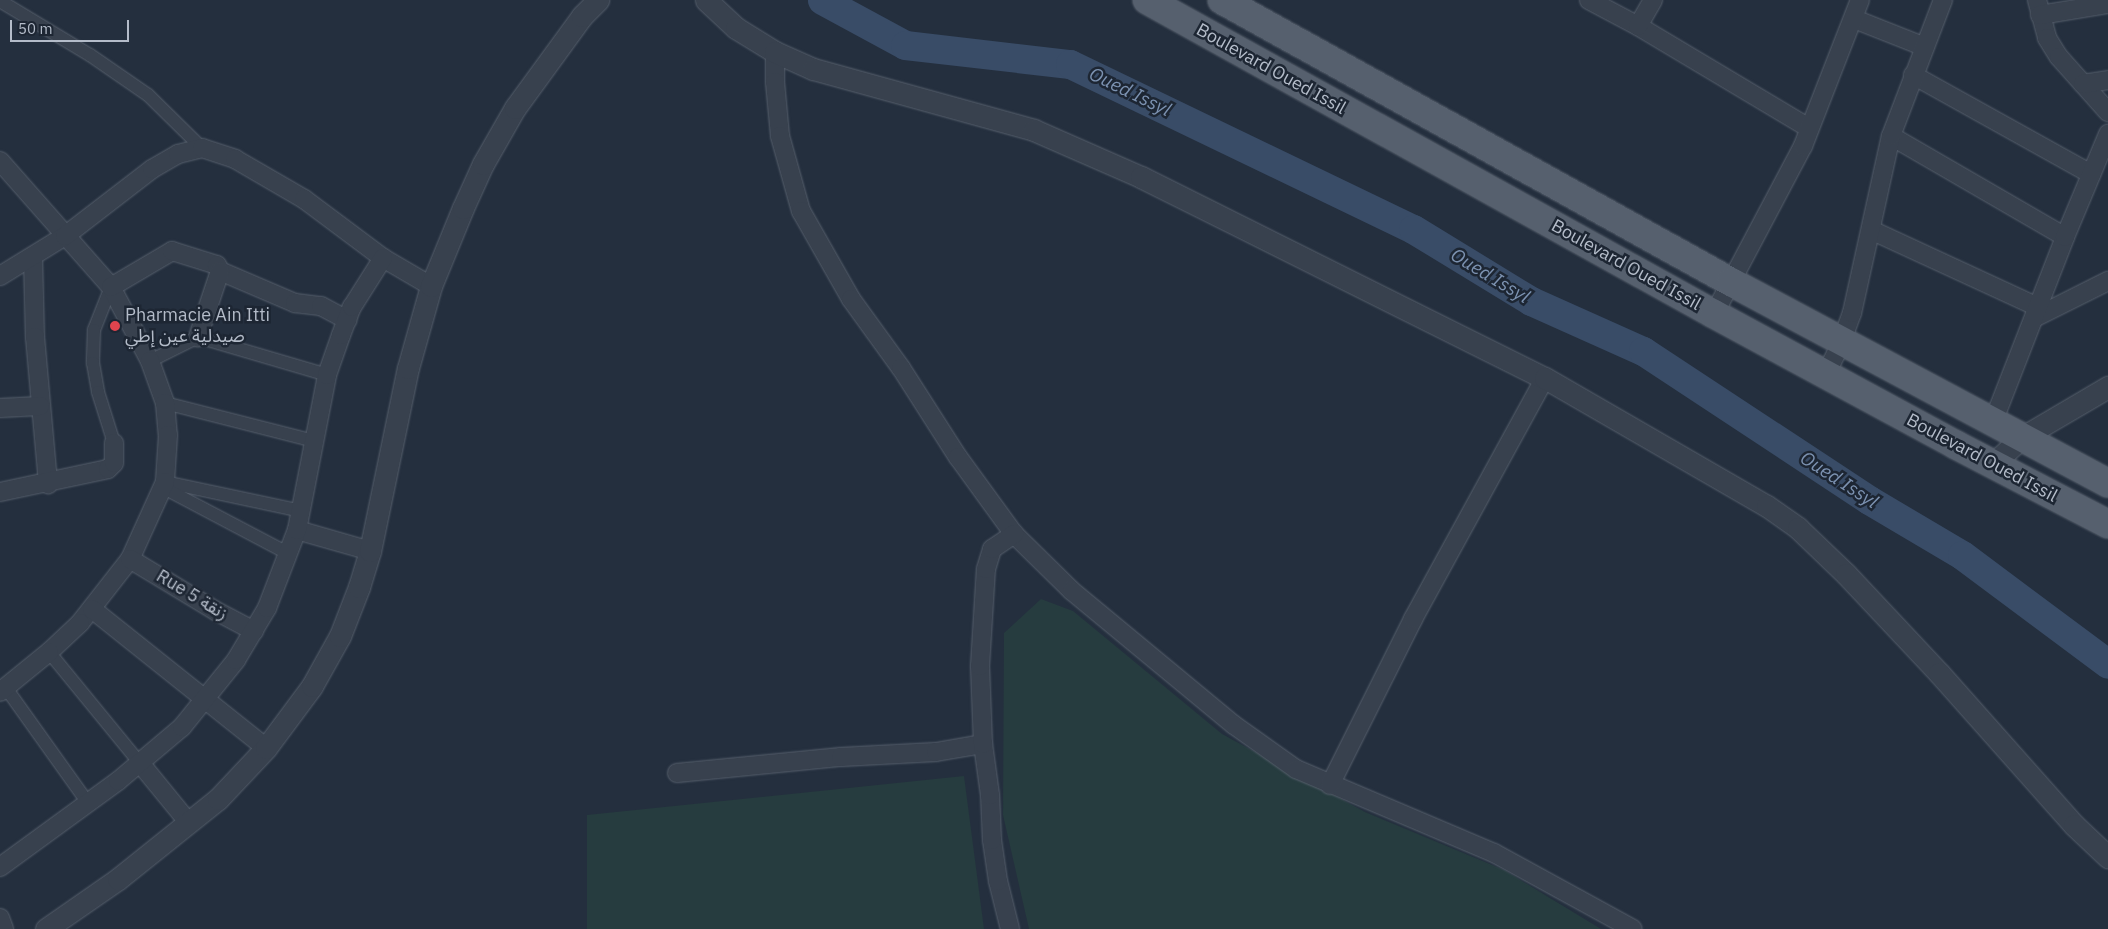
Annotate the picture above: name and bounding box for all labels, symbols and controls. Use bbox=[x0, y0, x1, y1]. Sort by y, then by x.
scale bar bbox=[12, 10, 131, 42]
text: 50 m bbox=[18, 19, 53, 38]
street label: Boulevard Oued Issil bbox=[1192, 19, 1350, 119]
water label: Oued Issyl bbox=[1086, 62, 1174, 122]
street label: Boulevard Oued Issil bbox=[1547, 215, 1705, 315]
water label: Oued Issyl bbox=[1446, 244, 1534, 308]
place label: Pharmacie Ain Itti صيدلية عين إطي bbox=[125, 305, 270, 348]
marker: Pharmacie Ain Itti صيدلية عين إطي bbox=[109, 320, 121, 332]
street label: Boulevard Oued Issil bbox=[1903, 409, 2061, 507]
water label: Oued Issyl bbox=[1796, 447, 1882, 513]
street label: Rue 5 زنقة bbox=[152, 565, 232, 625]

